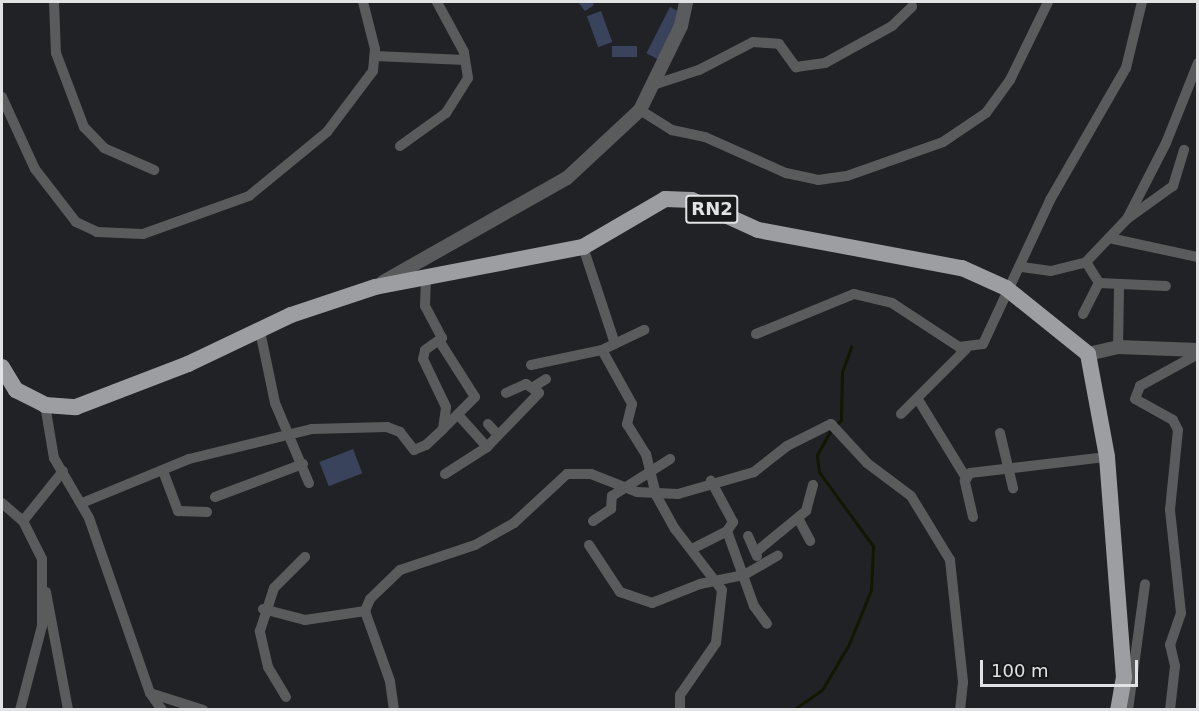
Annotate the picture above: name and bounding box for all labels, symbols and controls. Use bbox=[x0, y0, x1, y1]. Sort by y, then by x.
road number: RN2 bbox=[685, 194, 739, 224]
scale bar bbox=[983, 648, 1140, 686]
text: 100 m bbox=[991, 660, 1049, 681]

